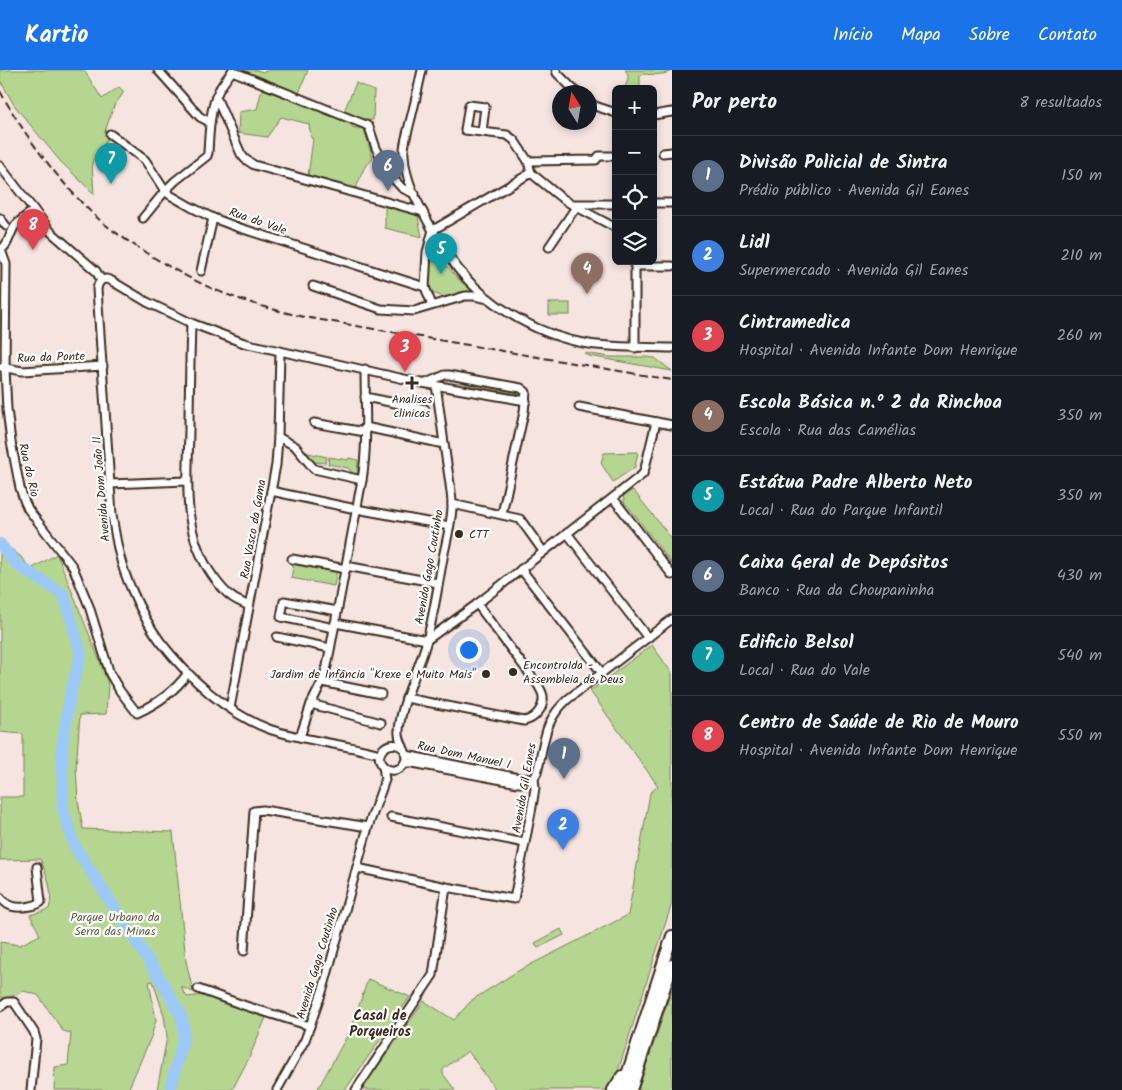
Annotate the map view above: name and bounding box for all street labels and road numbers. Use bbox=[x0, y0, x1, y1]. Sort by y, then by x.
street label: Rua do Vale bbox=[226, 203, 290, 240]
street label: Rua da Ponte bbox=[17, 347, 86, 368]
street label: Avenida Dom João II bbox=[87, 435, 116, 542]
street label: Rua do Rio bbox=[13, 441, 44, 499]
street label: Rua Vasco da Gama bbox=[235, 478, 272, 580]
street label: Avenida Gago Coutinho bbox=[410, 508, 449, 626]
street label: Rua Dom Manuel I bbox=[416, 736, 513, 775]
street label: Avenida Gil Eanes bbox=[507, 742, 542, 835]
street label: Avenida Gago Coutinho bbox=[291, 905, 344, 1022]

